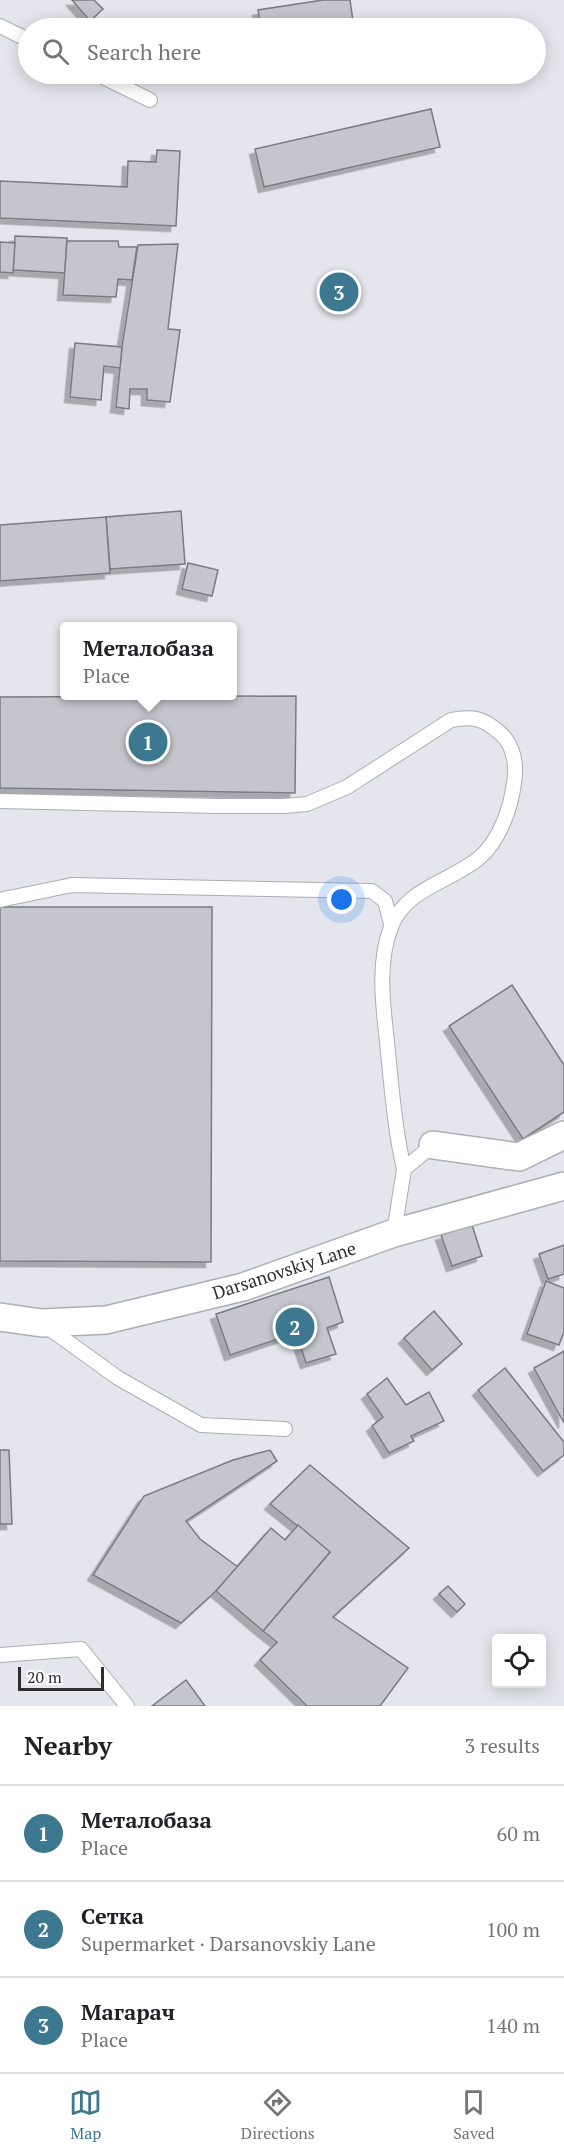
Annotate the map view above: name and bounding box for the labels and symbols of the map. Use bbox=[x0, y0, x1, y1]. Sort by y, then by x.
pin: 3 bbox=[320, 270, 358, 314]
pin: 1 bbox=[128, 720, 168, 764]
your location bbox=[327, 885, 356, 914]
street label: Darsanovskiy Lane bbox=[209, 1235, 359, 1305]
pin: 2 bbox=[276, 1304, 314, 1350]
scale bar bbox=[18, 1664, 104, 1692]

